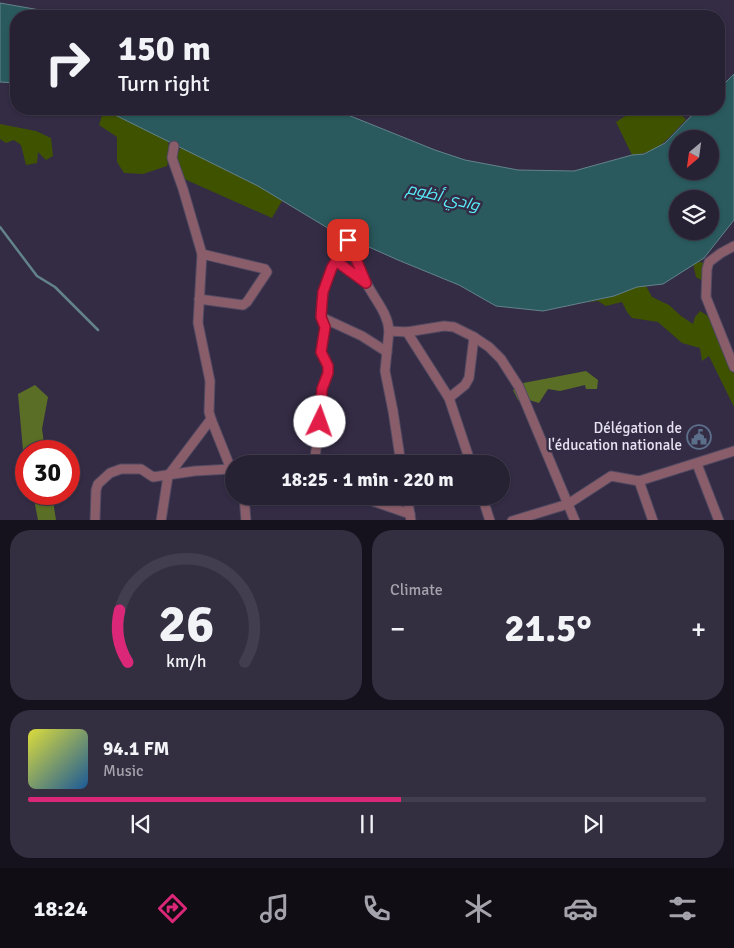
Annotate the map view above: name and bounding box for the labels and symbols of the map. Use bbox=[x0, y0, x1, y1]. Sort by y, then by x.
north arrow bbox=[669, 130, 719, 180]
water label: وادي أظوم bbox=[403, 177, 483, 218]
pin bbox=[327, 219, 369, 261]
position arrow bbox=[293, 395, 345, 447]
place label: Délégation de l'éducation nationale bbox=[548, 419, 682, 454]
public building icon: Délégation de l'éducation nationale bbox=[686, 424, 712, 450]
speed limit sign: 30 bbox=[15, 440, 80, 505]

